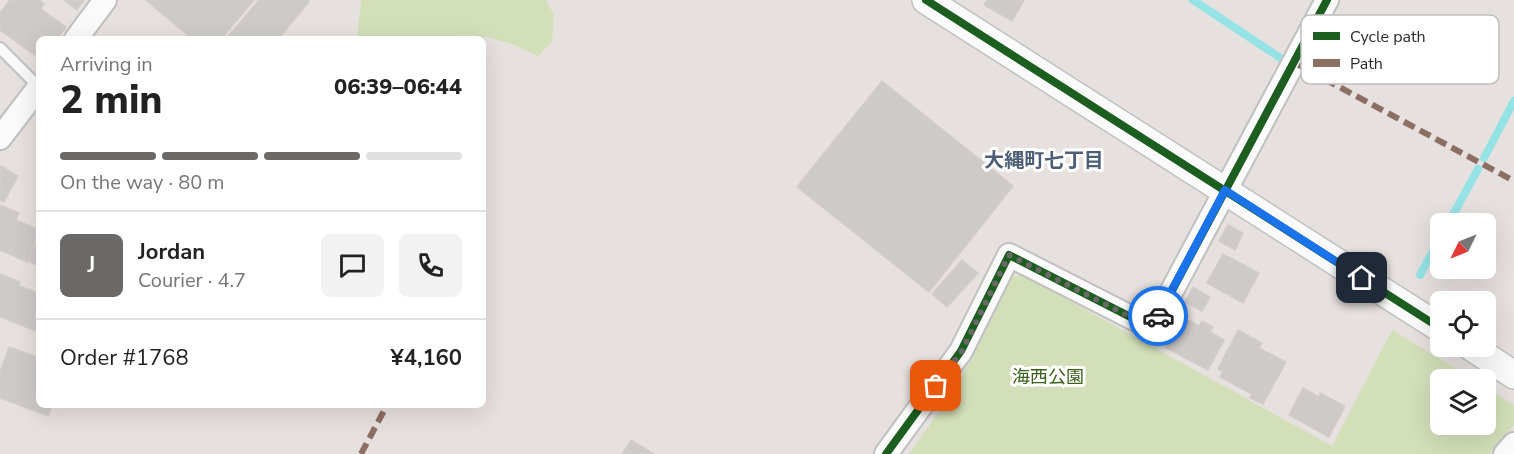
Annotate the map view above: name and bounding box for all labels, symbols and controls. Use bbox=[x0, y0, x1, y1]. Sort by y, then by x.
legend bbox=[1301, 15, 1499, 84]
text: Cycle path bbox=[1350, 26, 1426, 48]
text: Arriving in bbox=[60, 51, 153, 78]
text: Path bbox=[1350, 53, 1383, 75]
text: 06:39–06:44 bbox=[334, 72, 462, 102]
text: 2 min bbox=[60, 74, 163, 127]
district label: 大縄町七丁目 bbox=[984, 147, 1104, 174]
text: On the way · 80 m bbox=[60, 169, 224, 196]
north arrow bbox=[1430, 213, 1496, 279]
map controls bbox=[1430, 213, 1496, 435]
button: chat bbox=[321, 234, 384, 297]
button: phone bbox=[399, 234, 462, 297]
text: Jordan bbox=[138, 237, 205, 267]
text: J bbox=[88, 250, 95, 280]
pin bbox=[1336, 252, 1387, 303]
icon: home bbox=[1345, 261, 1378, 294]
text: Courier · 4.7 bbox=[138, 267, 246, 294]
courier bbox=[1128, 286, 1188, 346]
button: locate bbox=[1430, 291, 1496, 357]
icon: car bbox=[1142, 300, 1175, 333]
text: Order #1768 bbox=[60, 343, 189, 373]
text: ¥4,160 bbox=[391, 343, 462, 373]
pin bbox=[910, 360, 961, 411]
park label: 海西公園 bbox=[1012, 365, 1084, 389]
icon: bag bbox=[919, 369, 952, 402]
button: layers bbox=[1430, 369, 1496, 435]

